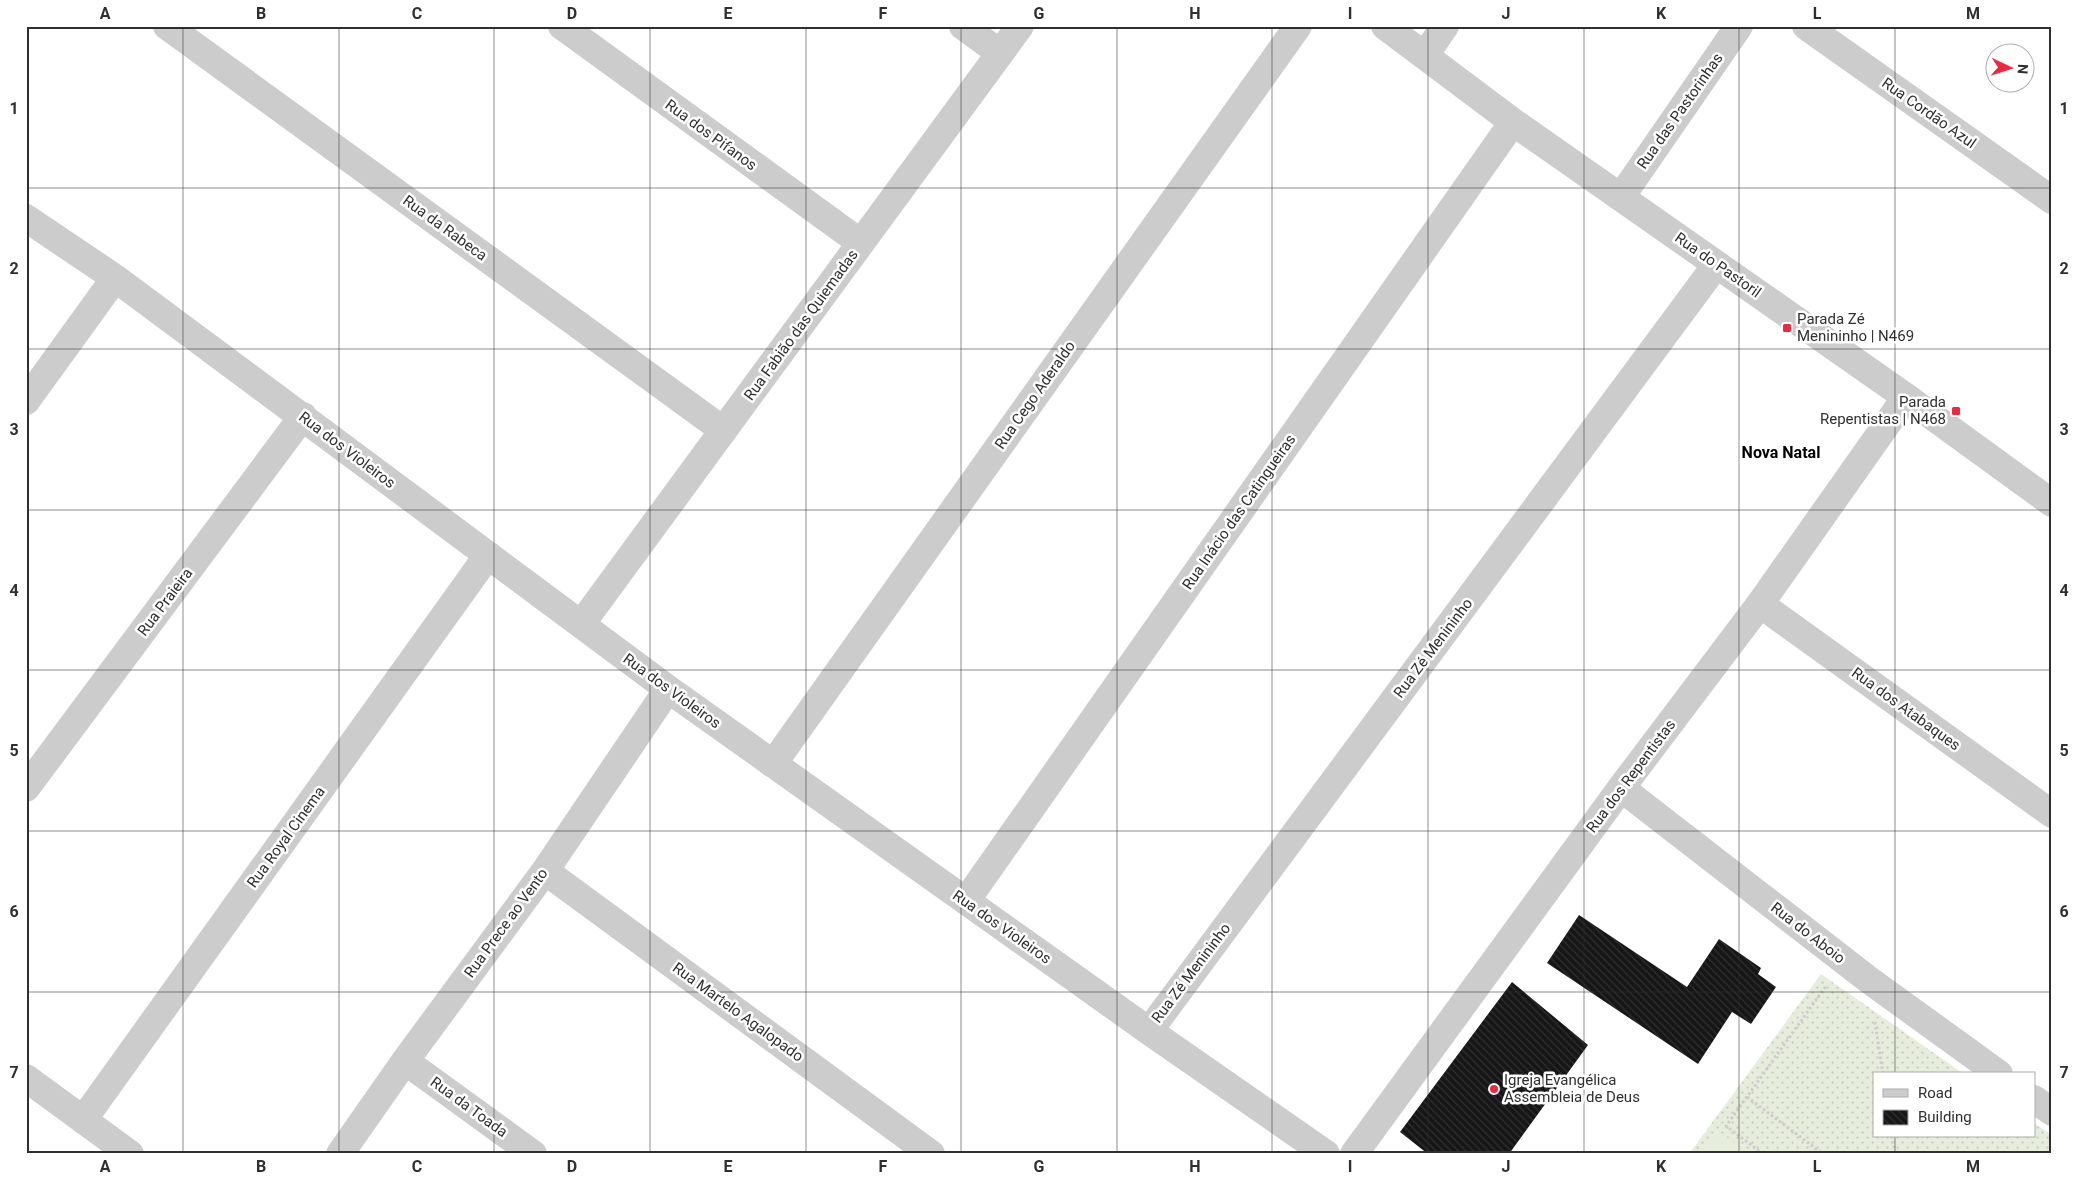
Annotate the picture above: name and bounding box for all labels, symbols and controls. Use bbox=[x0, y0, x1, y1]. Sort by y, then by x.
text: A bbox=[100, 4, 111, 23]
text: B bbox=[256, 4, 266, 23]
text: C bbox=[412, 4, 422, 23]
text: D bbox=[567, 4, 577, 23]
text: E bbox=[724, 4, 733, 23]
text: F bbox=[879, 4, 888, 23]
text: G bbox=[1034, 4, 1045, 23]
text: H bbox=[1189, 4, 1201, 23]
text: I bbox=[1348, 4, 1352, 23]
text: J bbox=[1502, 4, 1510, 23]
text: K bbox=[1656, 4, 1667, 23]
text: L bbox=[1813, 4, 1822, 23]
text: M bbox=[1966, 4, 1980, 23]
north arrow bbox=[1986, 42, 2036, 92]
street label: Rua das Pastorinhas bbox=[1633, 50, 1727, 172]
text: N bbox=[2015, 63, 2031, 74]
street label: Rua Cordão Azul bbox=[1878, 74, 1980, 152]
street label: Rua dos Pifanos bbox=[662, 96, 760, 174]
text: 1 bbox=[9, 99, 19, 118]
text: 1 bbox=[2059, 99, 2069, 118]
street label: Rua da Rabeca bbox=[399, 191, 491, 265]
street label: Rua do Pastoril bbox=[1671, 229, 1765, 301]
street label: Rua Fabião das Quiemadas bbox=[740, 246, 862, 404]
text: 2 bbox=[9, 259, 19, 278]
text: 2 bbox=[2059, 259, 2069, 278]
place label: Parada Zé Menininho | N469 bbox=[1797, 310, 1914, 345]
marker: Parada Zé Menininho | N469 bbox=[1781, 322, 1793, 334]
street label: Rua Cego Aderaldo bbox=[991, 338, 1079, 452]
place label: Parada Repentistas | N468 bbox=[1820, 393, 1946, 428]
marker: Parada Repentistas | N468 bbox=[1950, 405, 1962, 417]
street label: Rua dos Violeiros bbox=[295, 408, 399, 492]
text: 3 bbox=[9, 420, 19, 439]
text: 3 bbox=[2059, 420, 2069, 439]
street label: Rua Inácio das Catingueiras bbox=[1178, 431, 1300, 593]
district label: Nova Natal bbox=[1742, 443, 1820, 462]
street label: Rua Praieira bbox=[134, 565, 196, 639]
text: 4 bbox=[9, 581, 19, 600]
text: 4 bbox=[2059, 581, 2069, 600]
street label: Rua Zé Menininho bbox=[1390, 595, 1476, 701]
street label: Rua dos Violeiros bbox=[620, 650, 724, 732]
street label: Rua dos Atabaques bbox=[1848, 664, 1964, 754]
street label: Rua dos Repentistas bbox=[1583, 716, 1679, 836]
text: 5 bbox=[9, 741, 19, 760]
text: 5 bbox=[2059, 741, 2069, 760]
street label: Rua Royal Cinema bbox=[243, 783, 329, 891]
street label: Rua Prece ao Vento bbox=[460, 865, 552, 981]
street label: Rua dos Violeiros bbox=[949, 886, 1055, 968]
street label: Rua do Aboio bbox=[1767, 898, 1849, 968]
text: 6 bbox=[9, 902, 19, 921]
text: 6 bbox=[2059, 902, 2069, 921]
street label: Rua Zé Menininho bbox=[1148, 920, 1234, 1026]
street label: Rua Martelo Agalopado bbox=[669, 959, 807, 1065]
text: 7 bbox=[9, 1063, 19, 1082]
text: 7 bbox=[2059, 1063, 2069, 1082]
place label: Igreja Evangélica Assembleia de Deus bbox=[1504, 1071, 1640, 1106]
legend bbox=[1873, 1072, 2036, 1138]
street label: Rua da Toada bbox=[427, 1073, 511, 1141]
marker: Igreja Evangélica Assembleia de Deus bbox=[1488, 1083, 1500, 1095]
text: Road bbox=[1918, 1084, 1952, 1102]
text: Building bbox=[1918, 1108, 1972, 1126]
text: A bbox=[100, 1157, 111, 1176]
text: B bbox=[256, 1157, 266, 1176]
text: C bbox=[412, 1157, 422, 1176]
text: D bbox=[567, 1157, 577, 1176]
text: E bbox=[724, 1157, 733, 1176]
text: F bbox=[879, 1157, 888, 1176]
text: G bbox=[1034, 1157, 1045, 1176]
text: H bbox=[1189, 1157, 1201, 1176]
text: I bbox=[1348, 1157, 1352, 1176]
text: J bbox=[1502, 1157, 1510, 1176]
text: K bbox=[1656, 1157, 1667, 1176]
text: L bbox=[1813, 1157, 1822, 1176]
text: M bbox=[1966, 1157, 1980, 1176]

